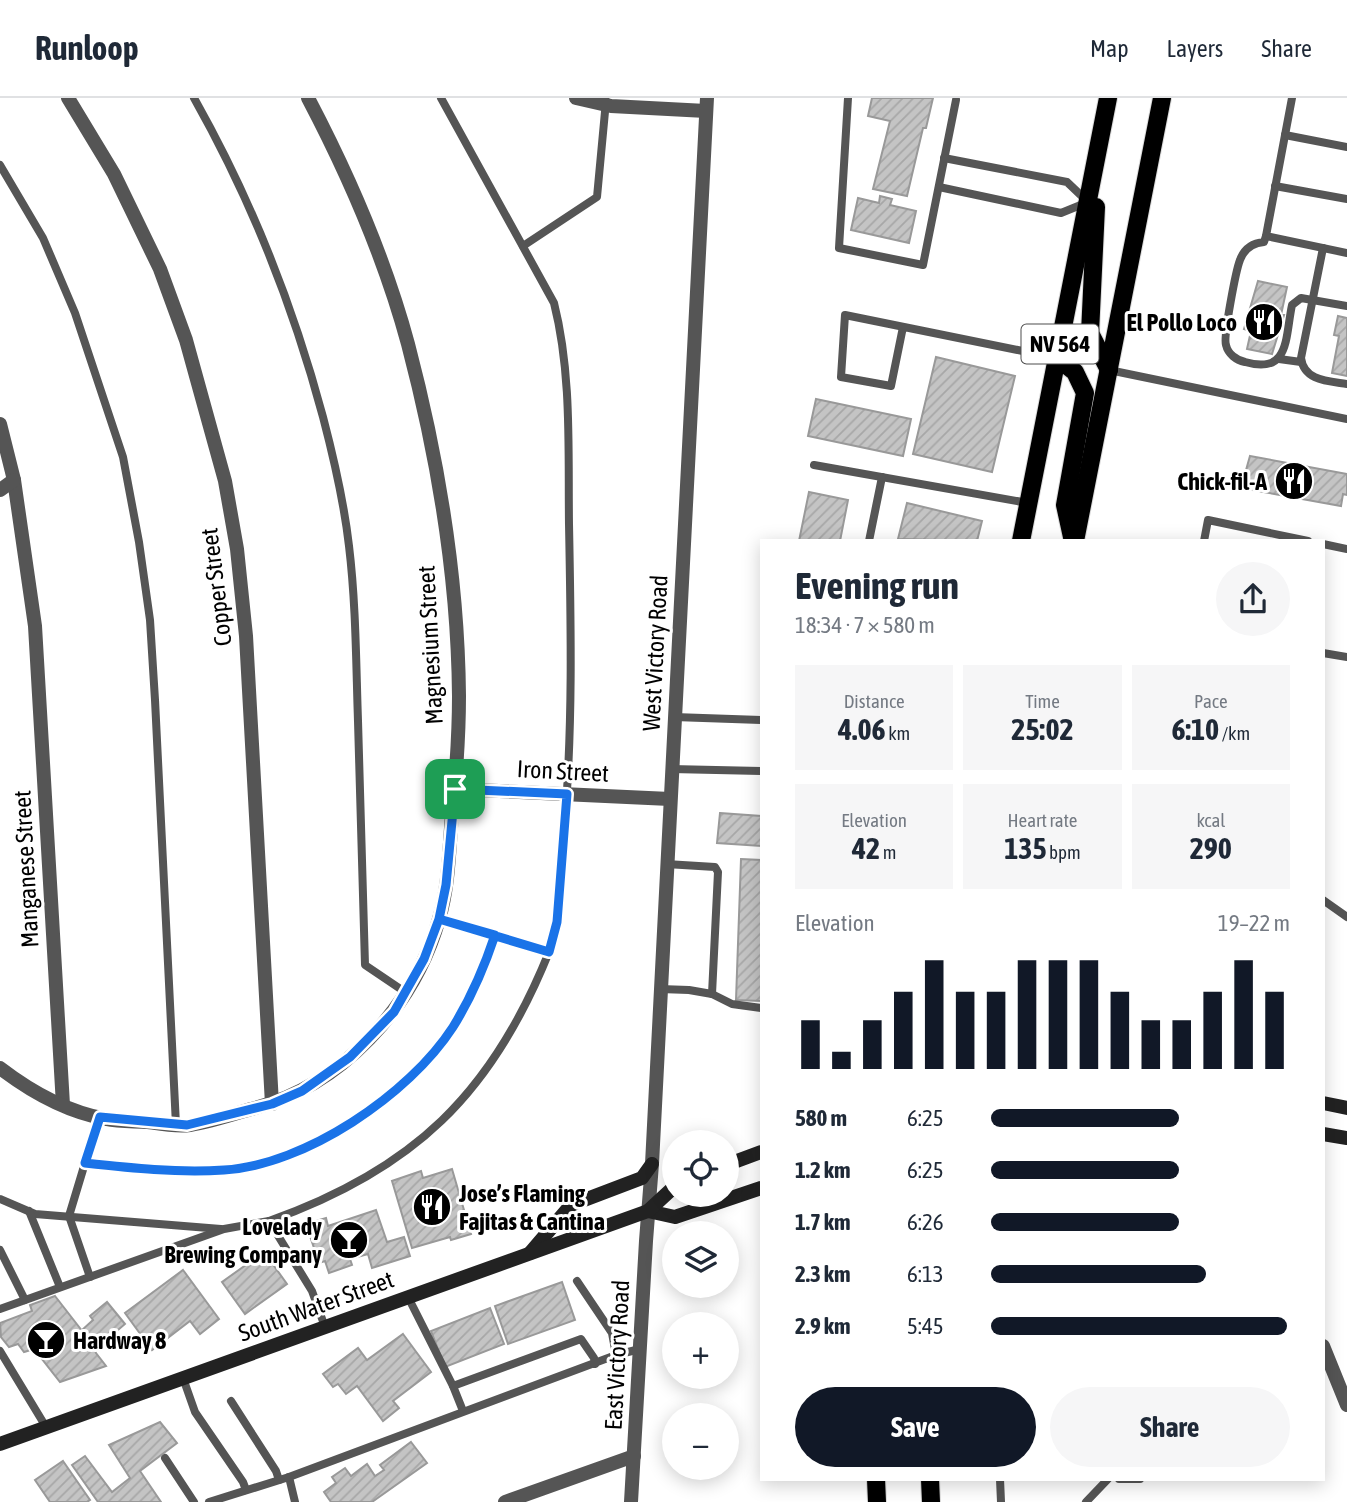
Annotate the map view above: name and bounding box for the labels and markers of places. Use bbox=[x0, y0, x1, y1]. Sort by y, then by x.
restaurant icon: El Pollo Loco bbox=[1243, 301, 1285, 343]
place label: El Pollo Loco bbox=[1127, 309, 1237, 336]
restaurant icon: Chick-fil-A bbox=[1273, 460, 1315, 502]
place label: Chick-fil-A bbox=[1177, 468, 1267, 495]
pin bbox=[425, 759, 485, 819]
place label: Jose’s Flaming Fajitas & Cantina bbox=[458, 1180, 605, 1235]
restaurant icon: Jose’s Flaming Fajitas & Cantina bbox=[411, 1186, 453, 1228]
place label: Lovelady Brewing Company bbox=[164, 1213, 322, 1268]
bar icon: Lovelady Brewing Company bbox=[328, 1219, 370, 1261]
bar icon: Hardway 8 bbox=[25, 1319, 67, 1361]
place label: Hardway 8 bbox=[73, 1327, 166, 1354]

